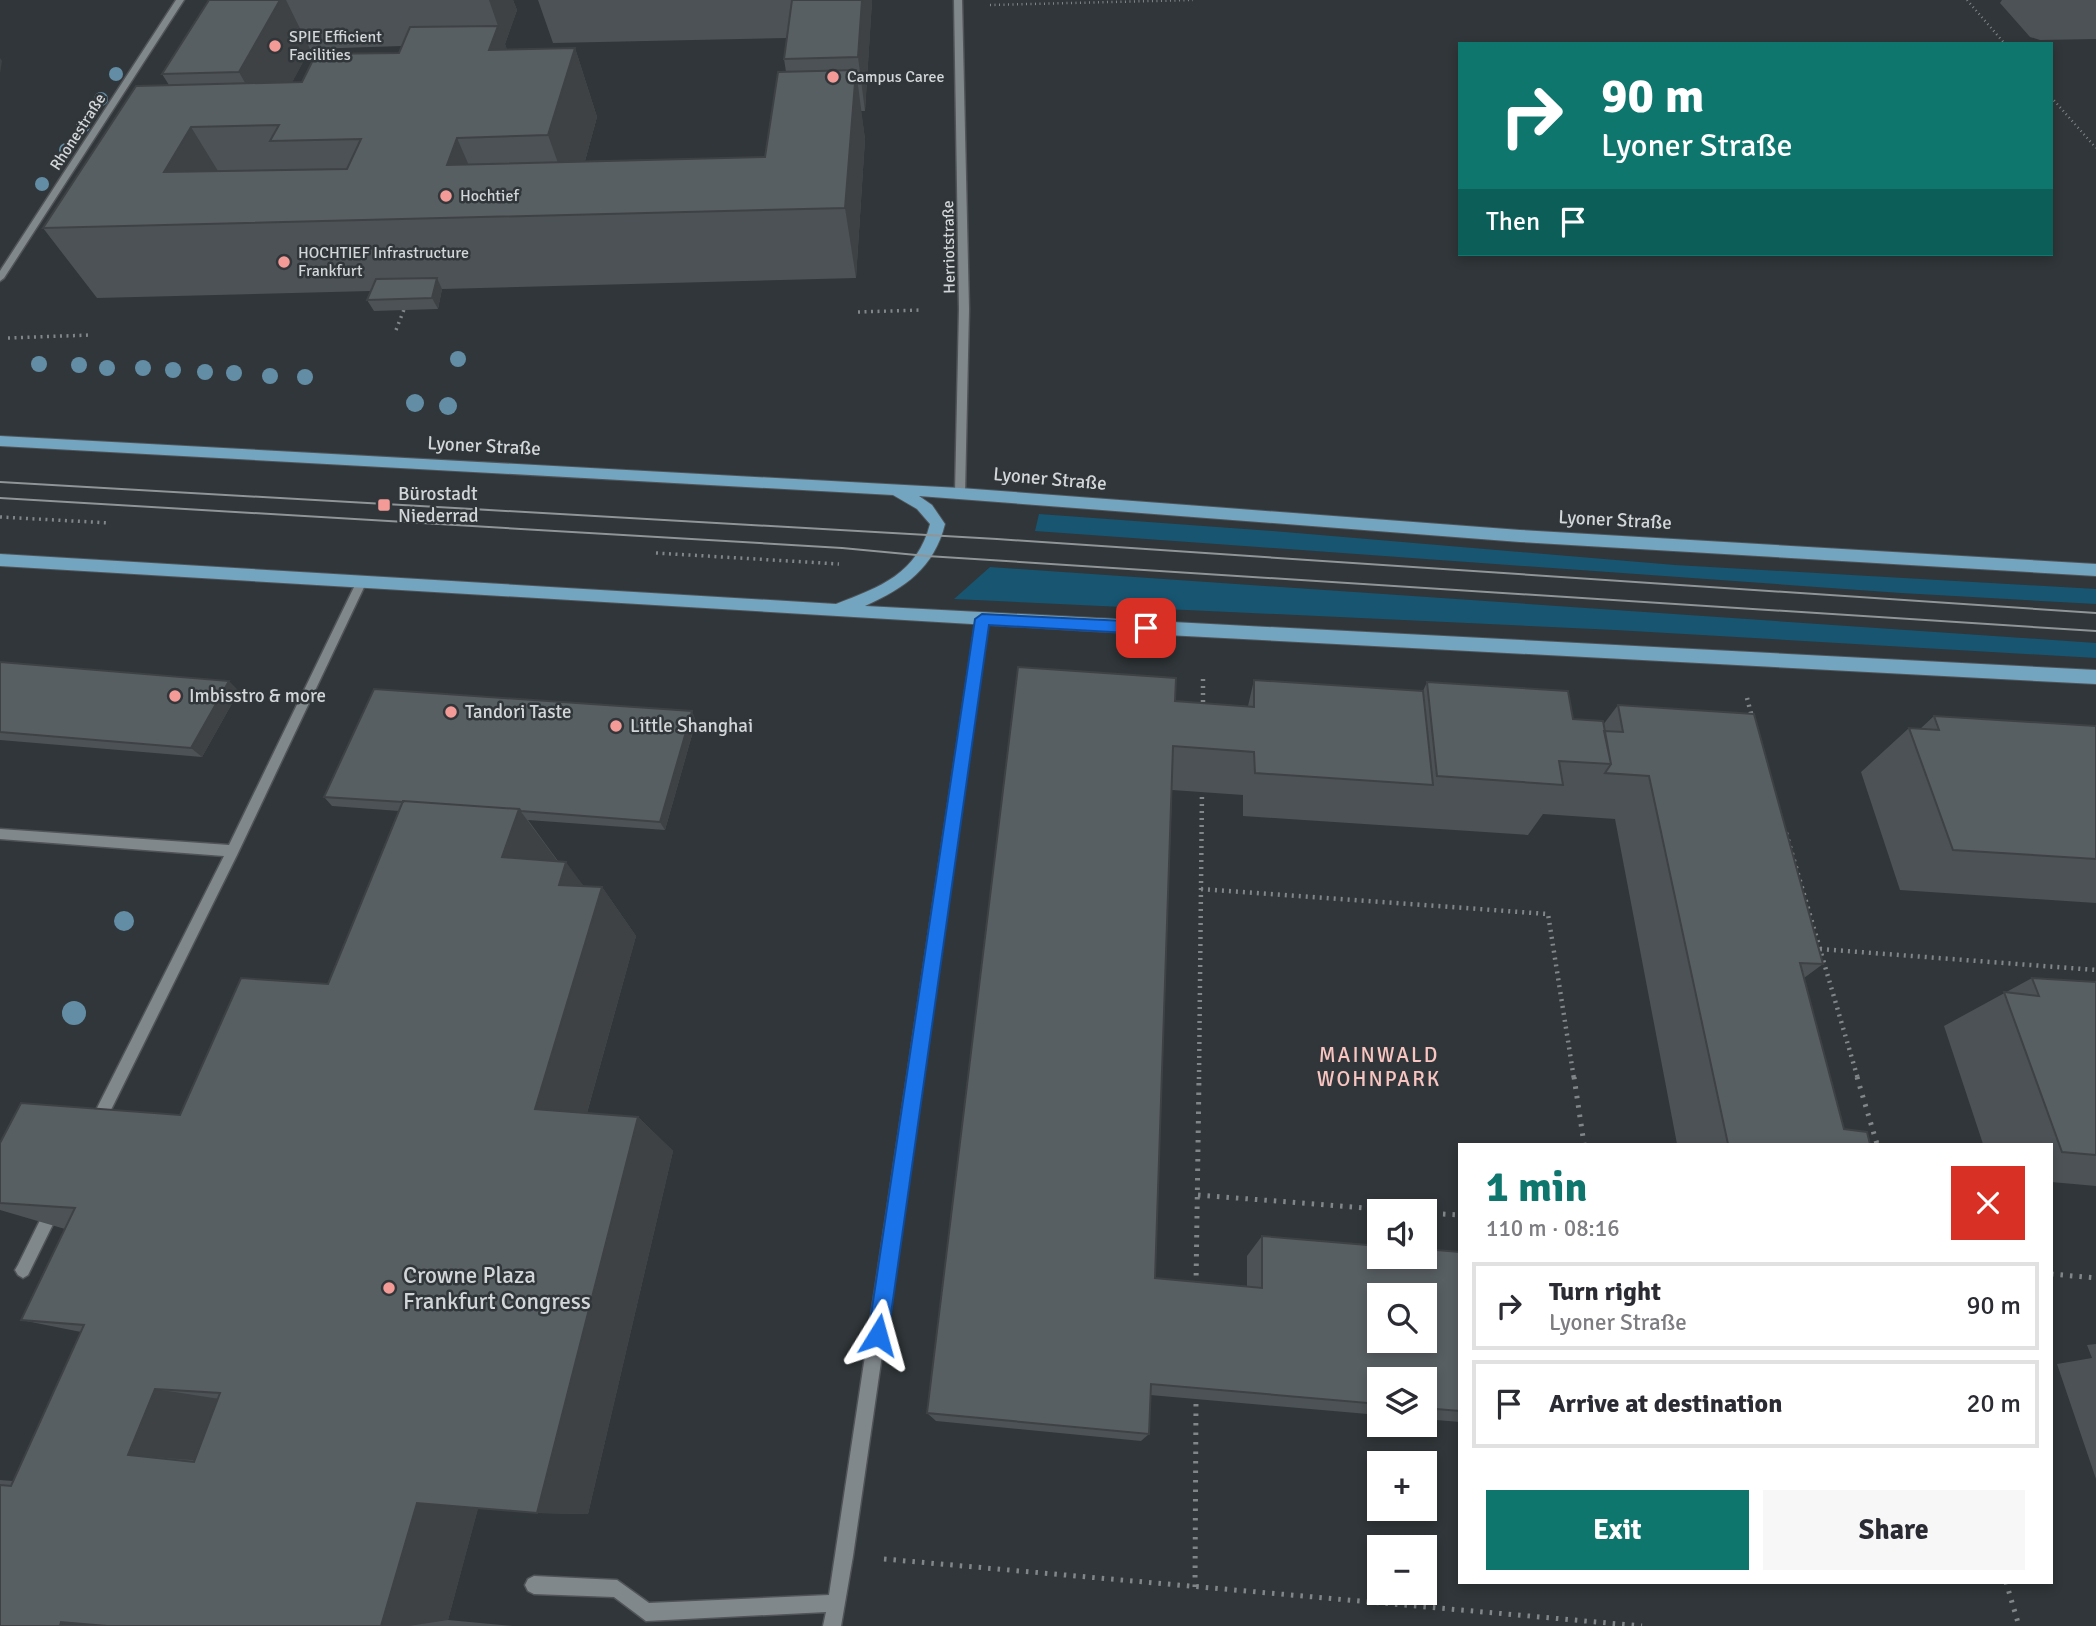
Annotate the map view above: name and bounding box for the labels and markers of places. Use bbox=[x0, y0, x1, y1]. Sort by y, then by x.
place label: SPIE Efficient Facilities bbox=[289, 27, 382, 65]
marker: SPIE Efficient Facilities bbox=[267, 38, 283, 54]
place label: Campus Caree bbox=[847, 67, 944, 87]
marker: Campus Caree bbox=[825, 69, 841, 85]
place label: Hochtief bbox=[460, 186, 519, 206]
marker: Hochtief bbox=[438, 188, 454, 204]
place label: HOCHTIEF Infrastructure Frankfurt bbox=[298, 243, 469, 281]
marker: HOCHTIEF Infrastructure Frankfurt bbox=[276, 254, 292, 270]
place label: Bürostadt Niederrad bbox=[398, 482, 479, 528]
marker: Bürostadt Niederrad bbox=[376, 497, 392, 513]
pin bbox=[1116, 598, 1176, 658]
place label: Imbisstro & more bbox=[189, 684, 326, 708]
marker: Imbisstro & more bbox=[167, 688, 183, 704]
place label: Tandori Taste bbox=[465, 700, 571, 724]
marker: Tandori Taste bbox=[443, 704, 459, 720]
place label: Little Shanghai bbox=[630, 714, 753, 738]
marker: Little Shanghai bbox=[608, 718, 624, 734]
place label: Crowne Plaza Frankfurt Congress bbox=[403, 1261, 591, 1316]
marker: Crowne Plaza Frankfurt Congress bbox=[381, 1280, 397, 1296]

